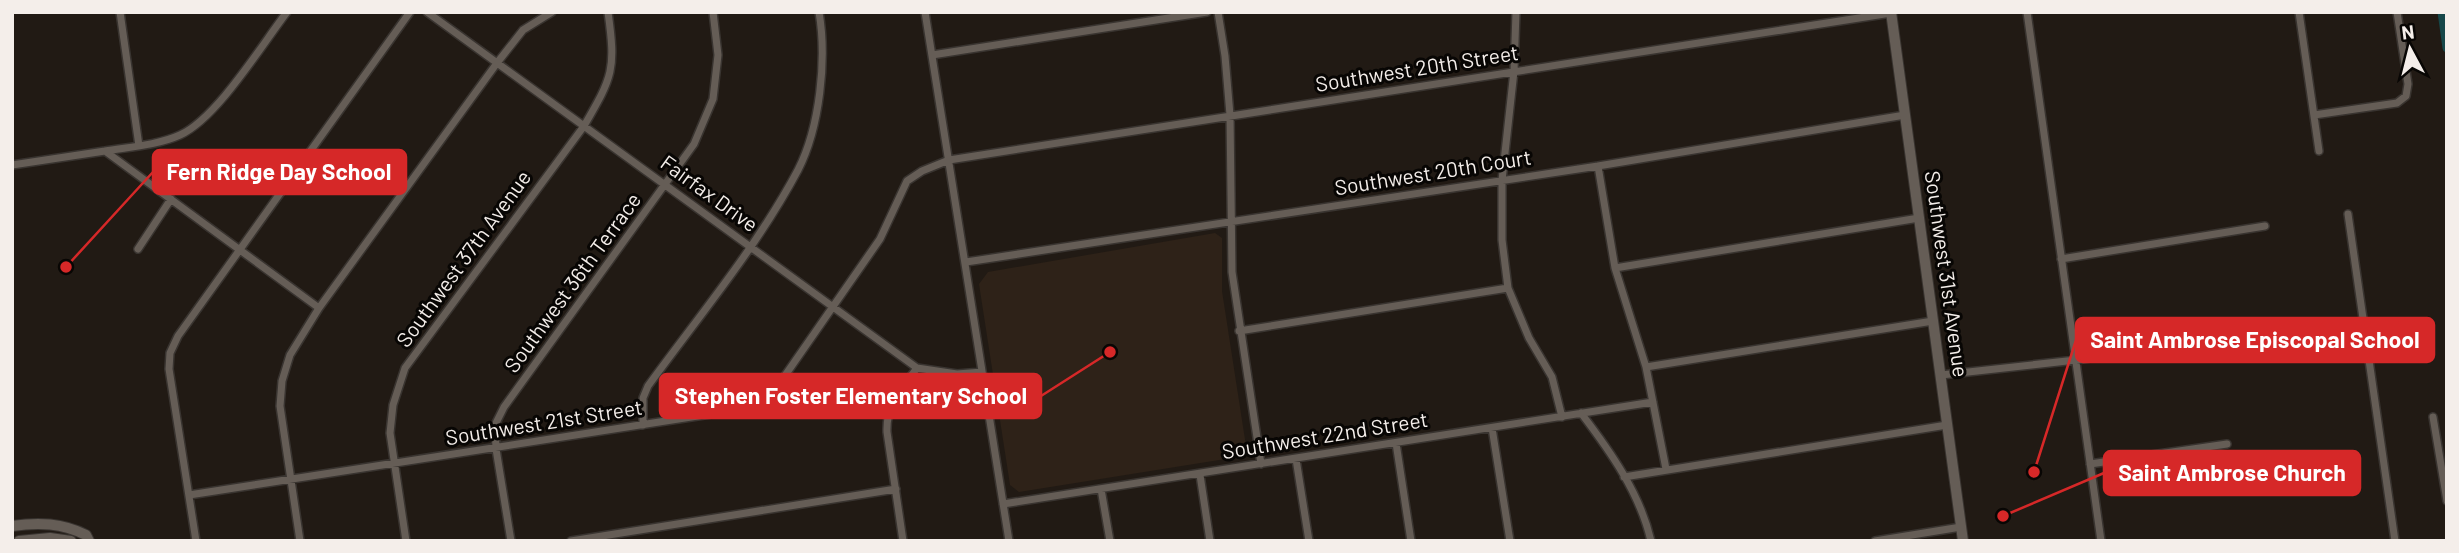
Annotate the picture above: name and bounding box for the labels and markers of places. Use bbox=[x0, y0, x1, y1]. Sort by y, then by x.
callout: Fern Ridge Day School bbox=[153, 150, 406, 194]
callout: Saint Ambrose Episcopal School bbox=[2076, 318, 2434, 362]
callout: Stephen Foster Elementary School bbox=[660, 374, 1041, 418]
callout: Saint Ambrose Church bbox=[2104, 451, 2360, 495]

